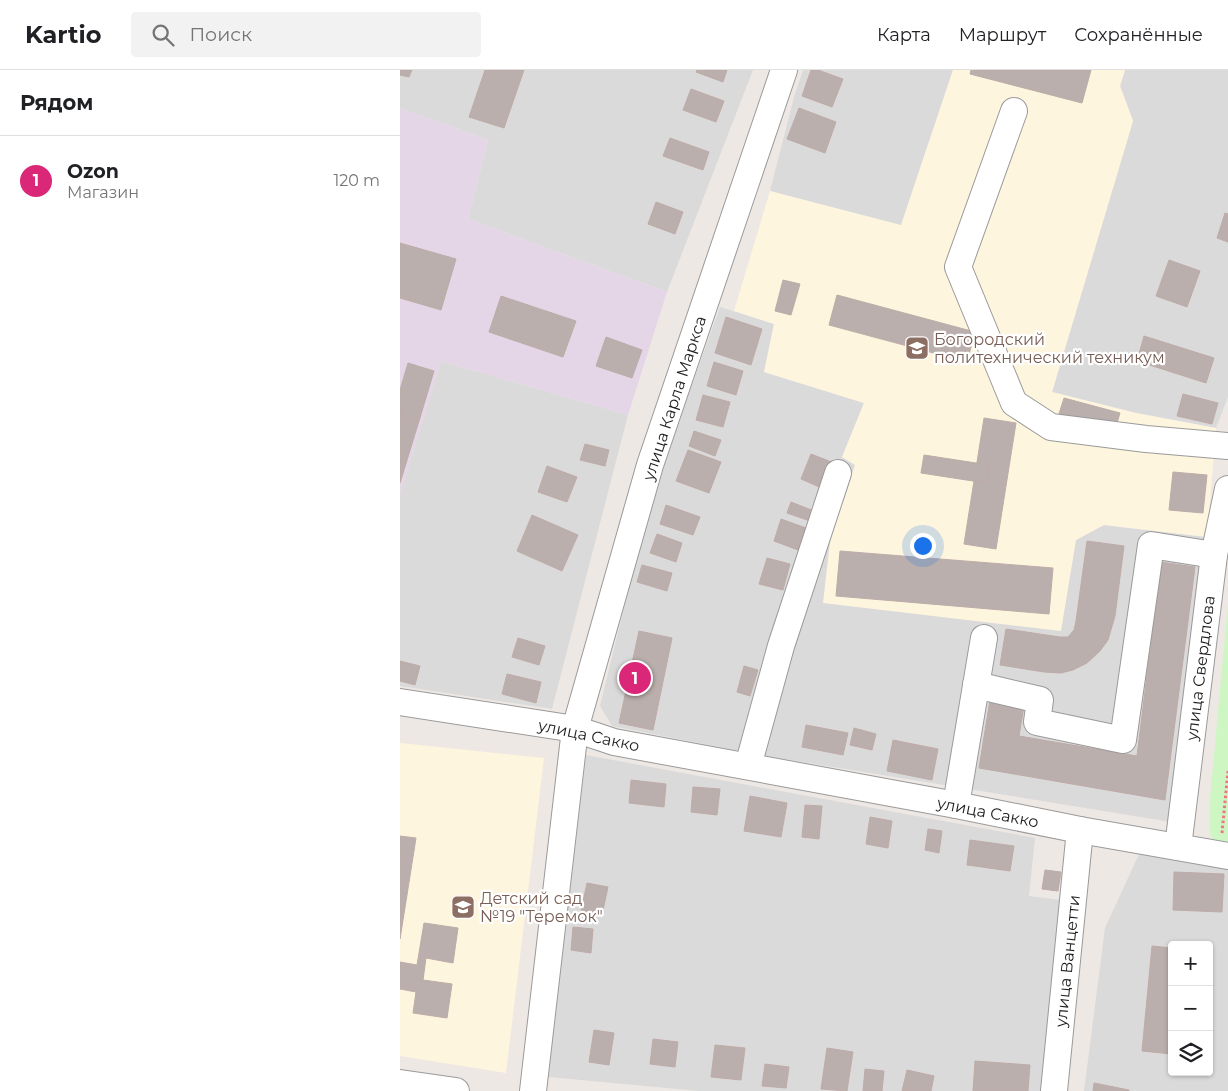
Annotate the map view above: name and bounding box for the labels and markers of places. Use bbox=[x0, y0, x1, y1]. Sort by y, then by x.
place label: Богородский политехнический техникум bbox=[934, 330, 1165, 367]
school or university icon: Богородский политехнический техникум bbox=[904, 335, 930, 361]
pin: 1 bbox=[619, 659, 651, 697]
place label: Детский сад №19 "Теремок" bbox=[480, 889, 603, 926]
school or university icon: Детский сад №19 "Теремок" bbox=[450, 894, 476, 920]

